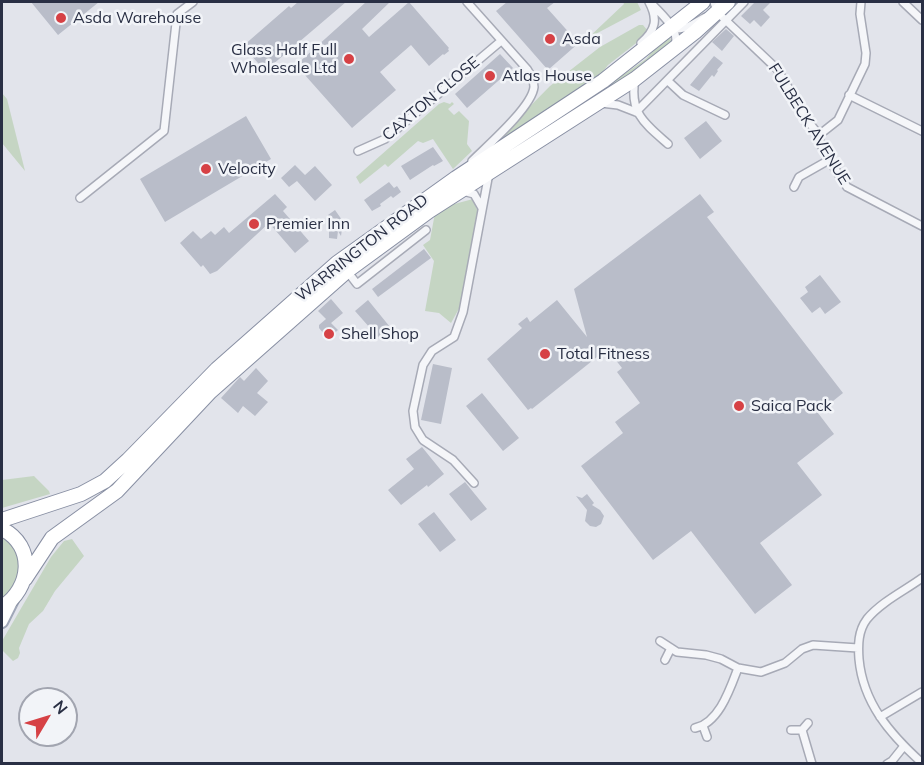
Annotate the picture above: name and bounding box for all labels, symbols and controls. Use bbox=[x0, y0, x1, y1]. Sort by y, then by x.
place label: Asda Warehouse bbox=[73, 8, 201, 28]
marker: Asda Warehouse bbox=[54, 11, 68, 25]
place label: Asda bbox=[562, 29, 601, 49]
marker: Asda bbox=[543, 32, 557, 46]
place label: Glass Half Full Wholesale Ltd bbox=[231, 40, 337, 78]
marker: Glass Half Full Wholesale Ltd bbox=[342, 52, 356, 66]
street label: CAXTON CLOSE bbox=[379, 53, 483, 145]
street label: FULBECK AVENUE bbox=[764, 60, 854, 188]
place label: Atlas House bbox=[502, 66, 592, 86]
marker: Atlas House bbox=[483, 69, 497, 83]
place label: Velocity bbox=[218, 159, 276, 179]
marker: Velocity bbox=[199, 162, 213, 176]
street label: WARRINGTON ROAD bbox=[292, 190, 432, 306]
place label: Premier Inn bbox=[266, 214, 350, 234]
marker: Premier Inn bbox=[247, 217, 261, 231]
place label: Shell Shop bbox=[341, 324, 419, 344]
marker: Shell Shop bbox=[322, 327, 336, 341]
place label: Total Fitness bbox=[557, 344, 650, 364]
marker: Total Fitness bbox=[538, 347, 552, 361]
place label: Saica Pack bbox=[751, 396, 832, 416]
marker: Saica Pack bbox=[732, 399, 746, 413]
north arrow bbox=[18, 687, 78, 747]
text: N bbox=[49, 696, 72, 718]

